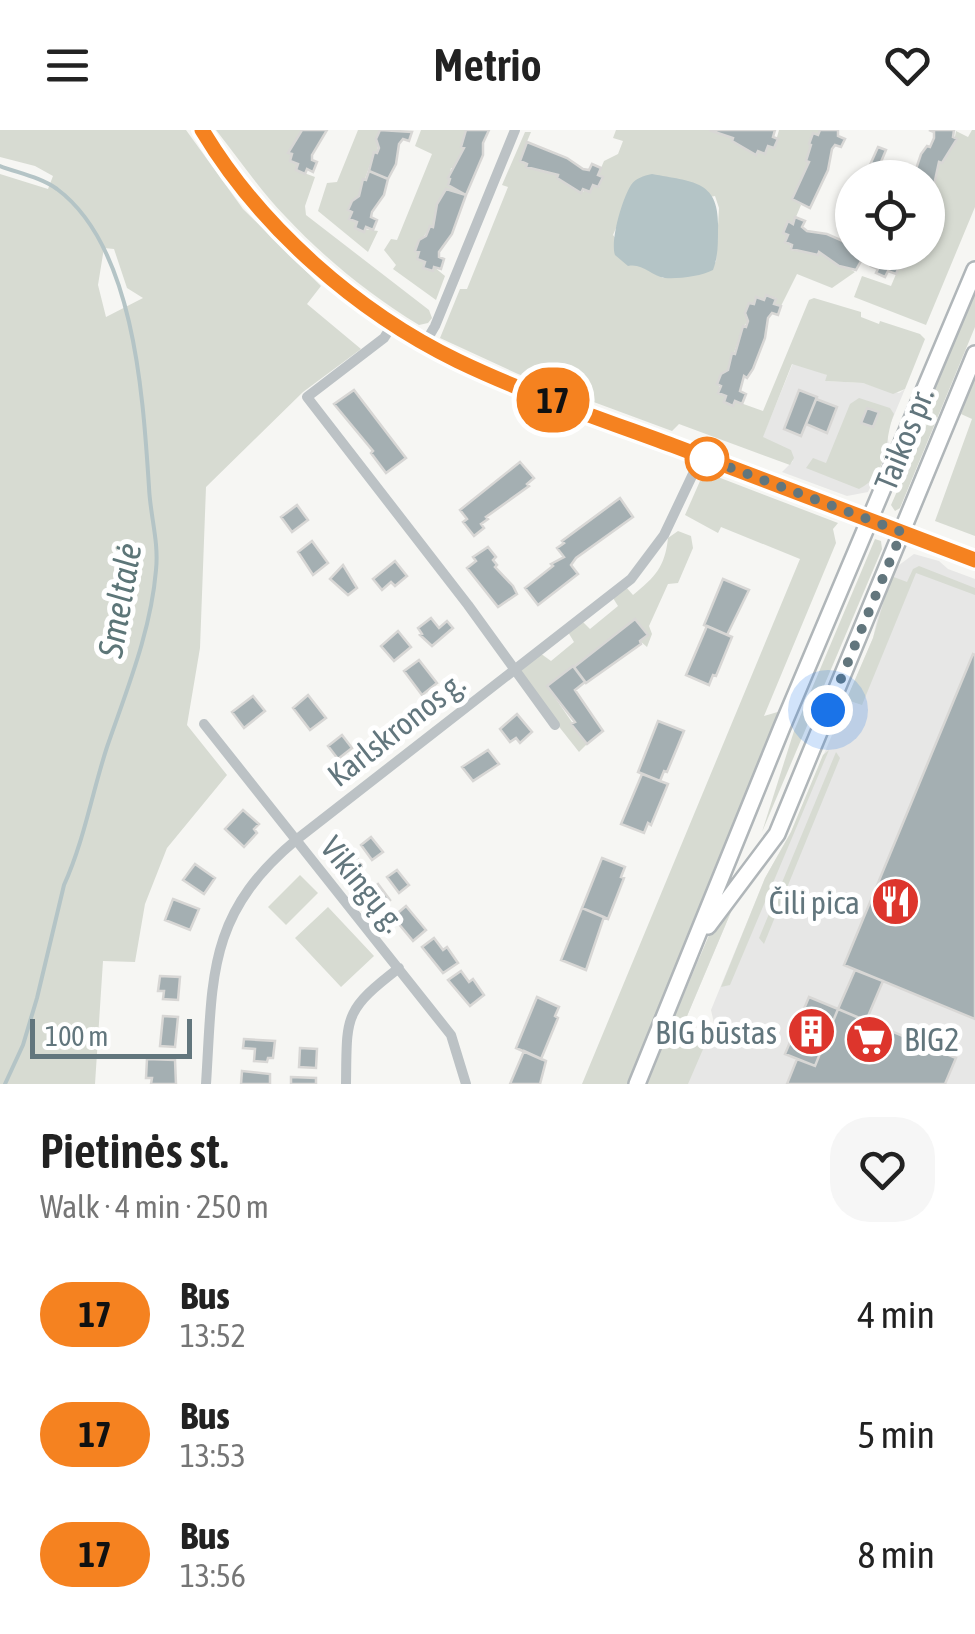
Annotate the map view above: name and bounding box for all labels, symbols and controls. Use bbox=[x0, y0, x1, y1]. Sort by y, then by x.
icon: menu bbox=[40, 38, 95, 93]
icon: heart bbox=[880, 38, 935, 93]
text: Metrio bbox=[433, 39, 542, 91]
map controls bbox=[835, 160, 945, 270]
button: locate bbox=[835, 160, 945, 270]
line badge: 17 bbox=[508, 368, 598, 432]
text: 17 bbox=[537, 380, 569, 420]
street label: Taikos pr. bbox=[867, 382, 941, 496]
unlabelled marker bbox=[686, 438, 728, 480]
water label: Smeltalė bbox=[89, 540, 149, 661]
street label: Karlskronos g. bbox=[320, 664, 472, 794]
your location bbox=[803, 685, 853, 735]
street label: Vikingų g. bbox=[313, 829, 413, 939]
restaurant icon: Čili pica bbox=[869, 876, 921, 928]
place label: Čili pica bbox=[769, 884, 860, 921]
building icon: BIG būstas bbox=[786, 1006, 838, 1058]
supermarket icon: BIG2 bbox=[843, 1013, 895, 1065]
scale bar bbox=[30, 1014, 192, 1058]
place label: BIG būstas bbox=[655, 1014, 777, 1051]
text: 100 m bbox=[45, 1020, 108, 1052]
place label: BIG2 bbox=[904, 1021, 959, 1058]
button: heart bbox=[830, 1117, 935, 1222]
text: Pietinės st. bbox=[40, 1123, 229, 1178]
text: Walk · 4 min · 250 m bbox=[40, 1188, 269, 1225]
text: Bus bbox=[180, 1274, 230, 1317]
text: 4 min bbox=[857, 1293, 935, 1336]
text: 17 bbox=[79, 1294, 111, 1334]
text: 13:52 bbox=[180, 1317, 246, 1354]
text: Bus bbox=[180, 1394, 230, 1437]
text: 5 min bbox=[857, 1413, 935, 1456]
text: 17 bbox=[79, 1414, 111, 1454]
text: 13:53 bbox=[180, 1437, 246, 1474]
text: Bus bbox=[180, 1514, 230, 1557]
text: 8 min bbox=[857, 1533, 935, 1576]
text: 17 bbox=[79, 1534, 111, 1574]
text: 13:56 bbox=[180, 1557, 246, 1594]

